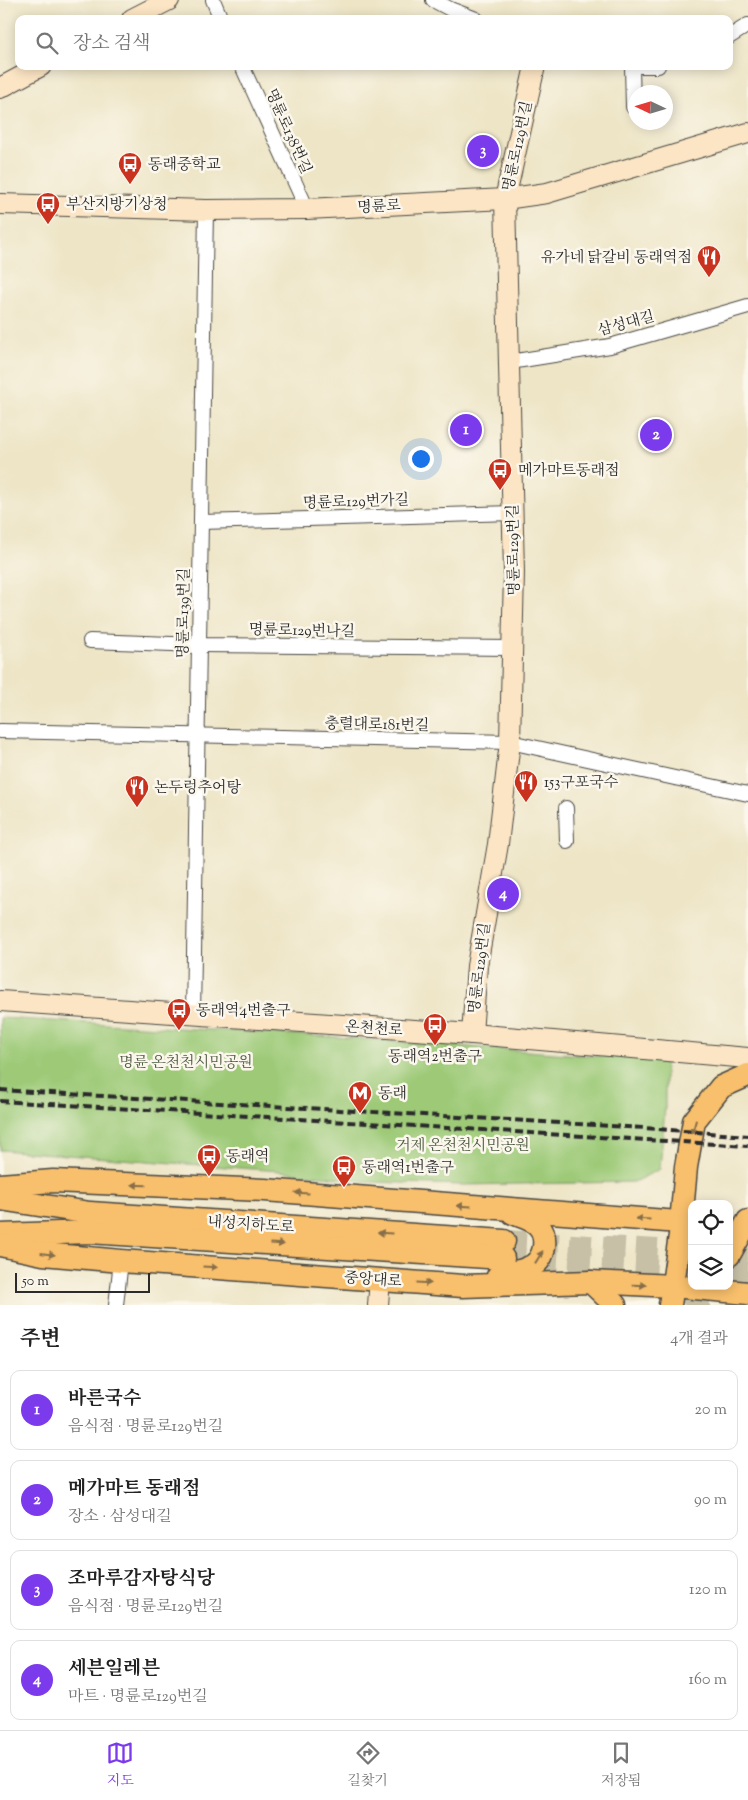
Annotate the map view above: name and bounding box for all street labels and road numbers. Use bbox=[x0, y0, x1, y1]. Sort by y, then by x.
street label: 명륜로138번길 bbox=[260, 86, 316, 178]
street label: 명륜로129번길 bbox=[499, 99, 538, 193]
street label: 명륜로 bbox=[357, 196, 402, 219]
street label: 삼성대길 bbox=[596, 307, 657, 342]
street label: 명륜로129번가길 bbox=[303, 490, 410, 515]
street label: 명륜로129번길 bbox=[503, 504, 526, 596]
street label: 명륜로139번길 bbox=[173, 567, 196, 659]
street label: 명륜로129번나길 bbox=[249, 620, 355, 643]
street label: 충렬대로181번길 bbox=[324, 714, 429, 737]
street label: 명륜로129번길 bbox=[464, 921, 497, 1015]
street label: 온천천로 bbox=[344, 1017, 404, 1042]
street label: 내성지하도로 bbox=[207, 1212, 295, 1239]
street label: 중앙대로 bbox=[343, 1268, 403, 1293]

